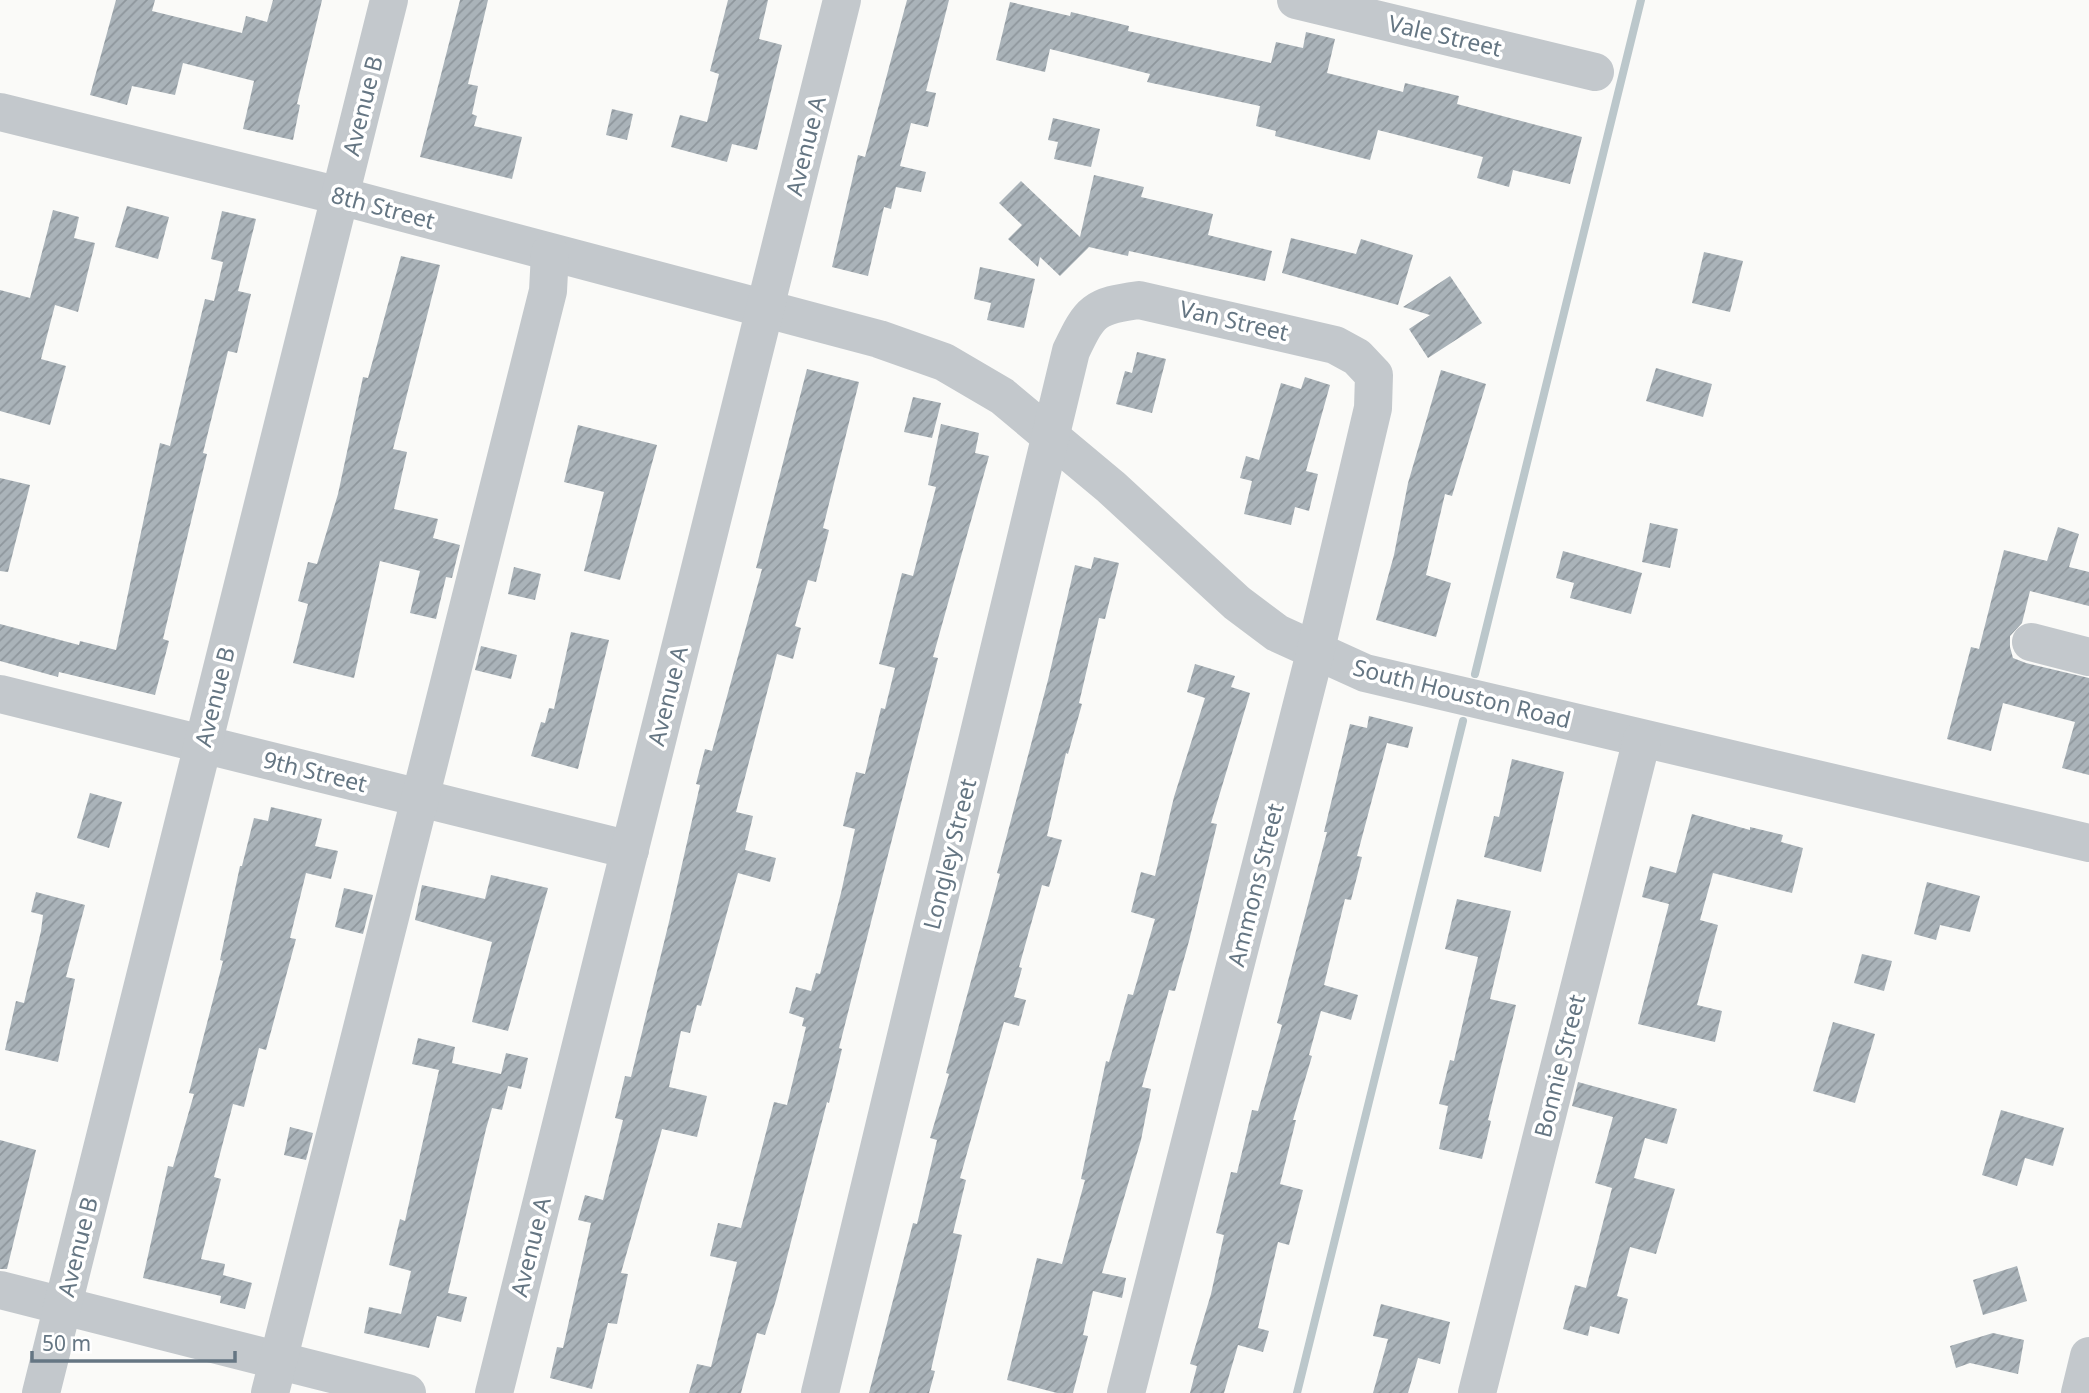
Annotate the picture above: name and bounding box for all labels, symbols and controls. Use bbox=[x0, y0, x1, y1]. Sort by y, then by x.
street label: Vale Street bbox=[1385, 6, 1505, 64]
street label: Avenue B bbox=[334, 53, 390, 159]
street label: Avenue A bbox=[777, 92, 833, 199]
street label: 8th Street bbox=[328, 178, 439, 236]
street label: Van Street bbox=[1177, 292, 1292, 348]
street label: Avenue A bbox=[639, 642, 695, 749]
street label: Avenue B bbox=[186, 644, 242, 750]
street label: South Houston Road bbox=[1350, 651, 1574, 736]
street label: 9th Street bbox=[260, 743, 370, 799]
street label: Longley Street bbox=[915, 775, 983, 933]
street label: Ammons Street bbox=[1219, 800, 1291, 970]
street label: Bonnie Street bbox=[1526, 991, 1592, 1141]
street label: Avenue A bbox=[502, 1193, 558, 1300]
street label: Avenue B bbox=[49, 1194, 105, 1300]
scale bar bbox=[32, 1320, 234, 1364]
text: 50 m bbox=[42, 1329, 91, 1357]

